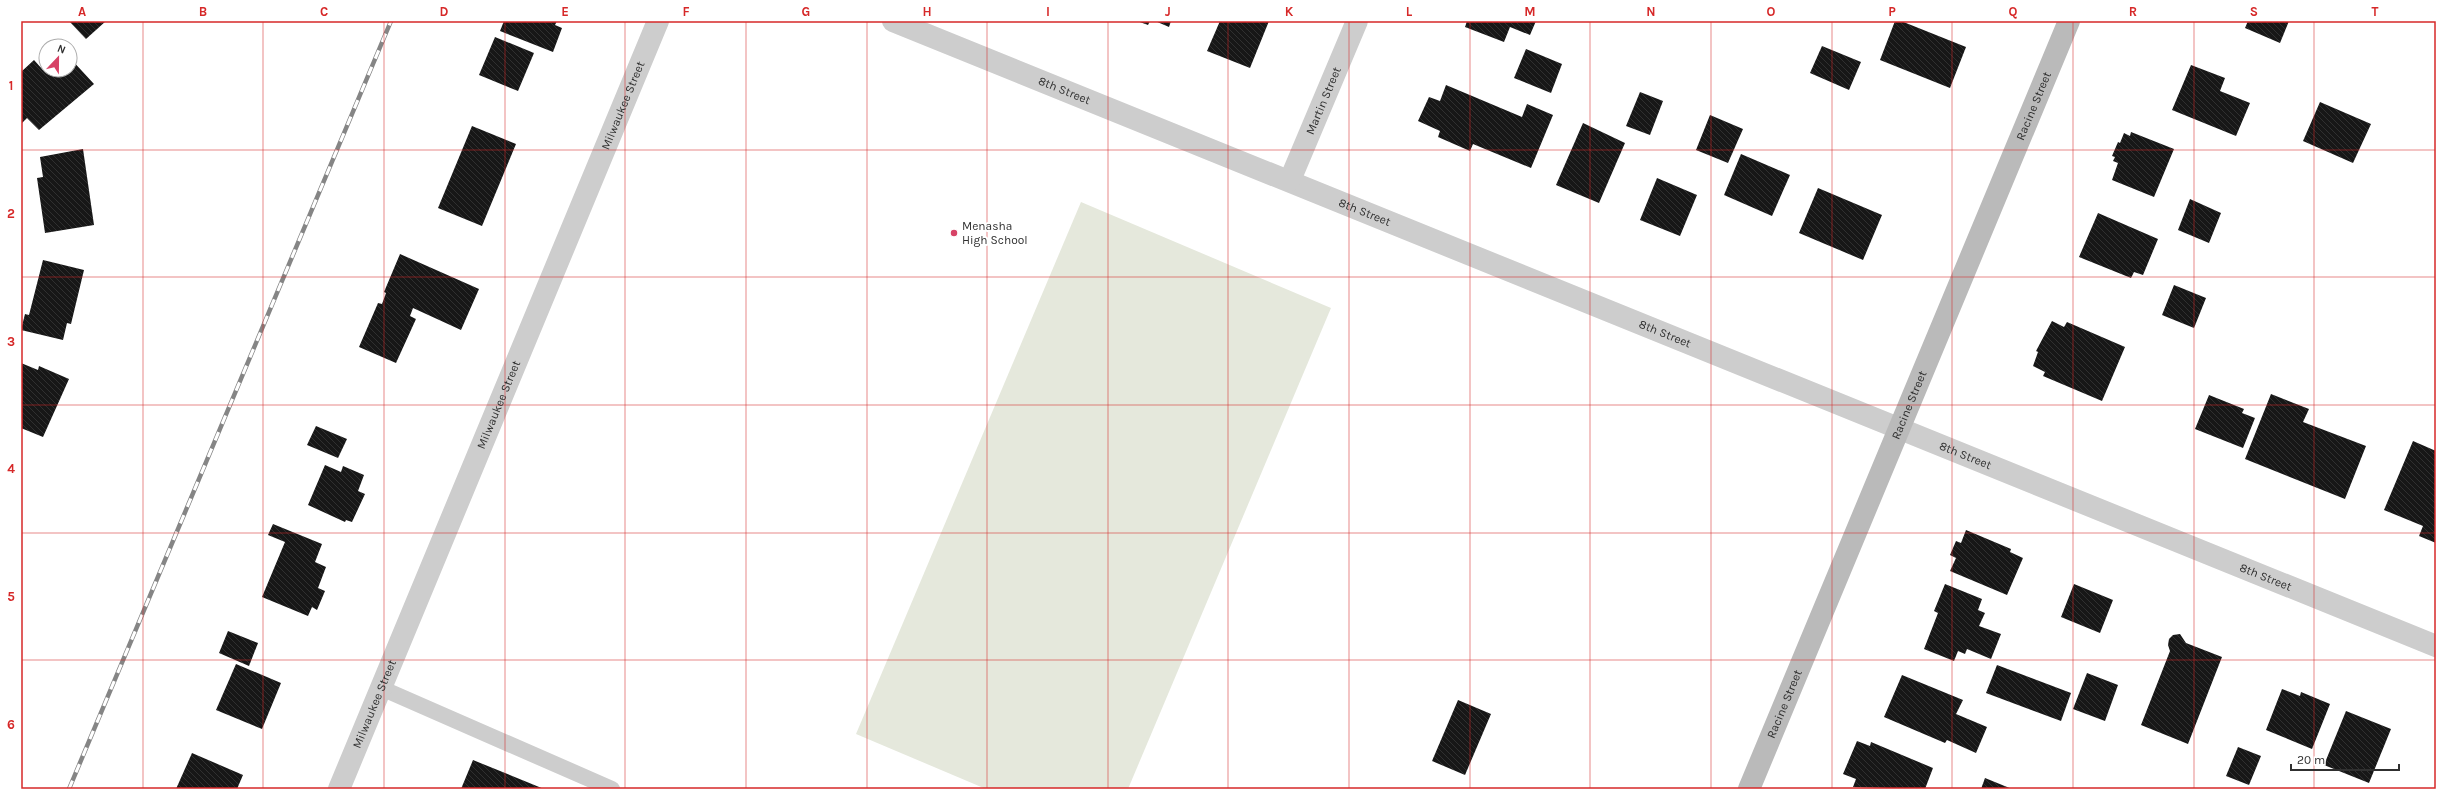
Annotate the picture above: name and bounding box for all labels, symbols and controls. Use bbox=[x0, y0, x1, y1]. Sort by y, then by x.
text: A bbox=[78, 4, 86, 19]
text: B bbox=[199, 4, 207, 19]
text: C bbox=[320, 4, 328, 19]
text: D bbox=[440, 4, 449, 19]
text: E bbox=[561, 4, 569, 19]
text: F bbox=[682, 4, 690, 19]
text: G bbox=[802, 4, 810, 19]
text: H bbox=[922, 4, 932, 19]
text: I bbox=[1046, 4, 1050, 19]
text: J bbox=[1165, 4, 1171, 19]
text: K bbox=[1285, 4, 1294, 19]
text: L bbox=[1406, 4, 1413, 19]
text: M bbox=[1524, 4, 1536, 19]
text: N bbox=[1646, 4, 1656, 19]
text: O bbox=[1767, 4, 1776, 19]
text: P bbox=[1888, 4, 1896, 19]
text: Q bbox=[2009, 4, 2018, 19]
text: R bbox=[2129, 4, 2137, 19]
text: S bbox=[2250, 4, 2258, 19]
text: T bbox=[2372, 4, 2379, 19]
north arrow bbox=[38, 38, 78, 78]
text: N bbox=[55, 42, 68, 57]
street label: Milwaukee Street bbox=[598, 59, 648, 152]
street label: Martin Street bbox=[1303, 64, 1344, 137]
street label: Racine Street bbox=[2013, 69, 2054, 142]
street label: 8th Street bbox=[1036, 74, 1093, 107]
text: 1 bbox=[9, 78, 13, 93]
street label: 8th Street bbox=[1337, 195, 1393, 229]
text: 2 bbox=[7, 206, 15, 221]
place label: Menasha High School bbox=[962, 219, 1028, 247]
marker: Menasha High School bbox=[949, 228, 959, 238]
street label: 8th Street bbox=[1637, 317, 1694, 351]
text: 3 bbox=[7, 334, 15, 349]
street label: Milwaukee Street bbox=[474, 358, 523, 451]
street label: Racine Street bbox=[1888, 368, 1930, 441]
street label: 8th Street bbox=[1937, 439, 1994, 472]
text: 4 bbox=[7, 461, 15, 476]
street label: 8th Street bbox=[2238, 560, 2294, 594]
text: 5 bbox=[7, 589, 15, 604]
street label: Milwaukee Street bbox=[350, 657, 399, 750]
street label: Racine Street bbox=[1764, 667, 1805, 740]
text: 6 bbox=[7, 717, 15, 732]
scale bar bbox=[2291, 746, 2399, 772]
text: 20 m bbox=[2297, 753, 2325, 767]

